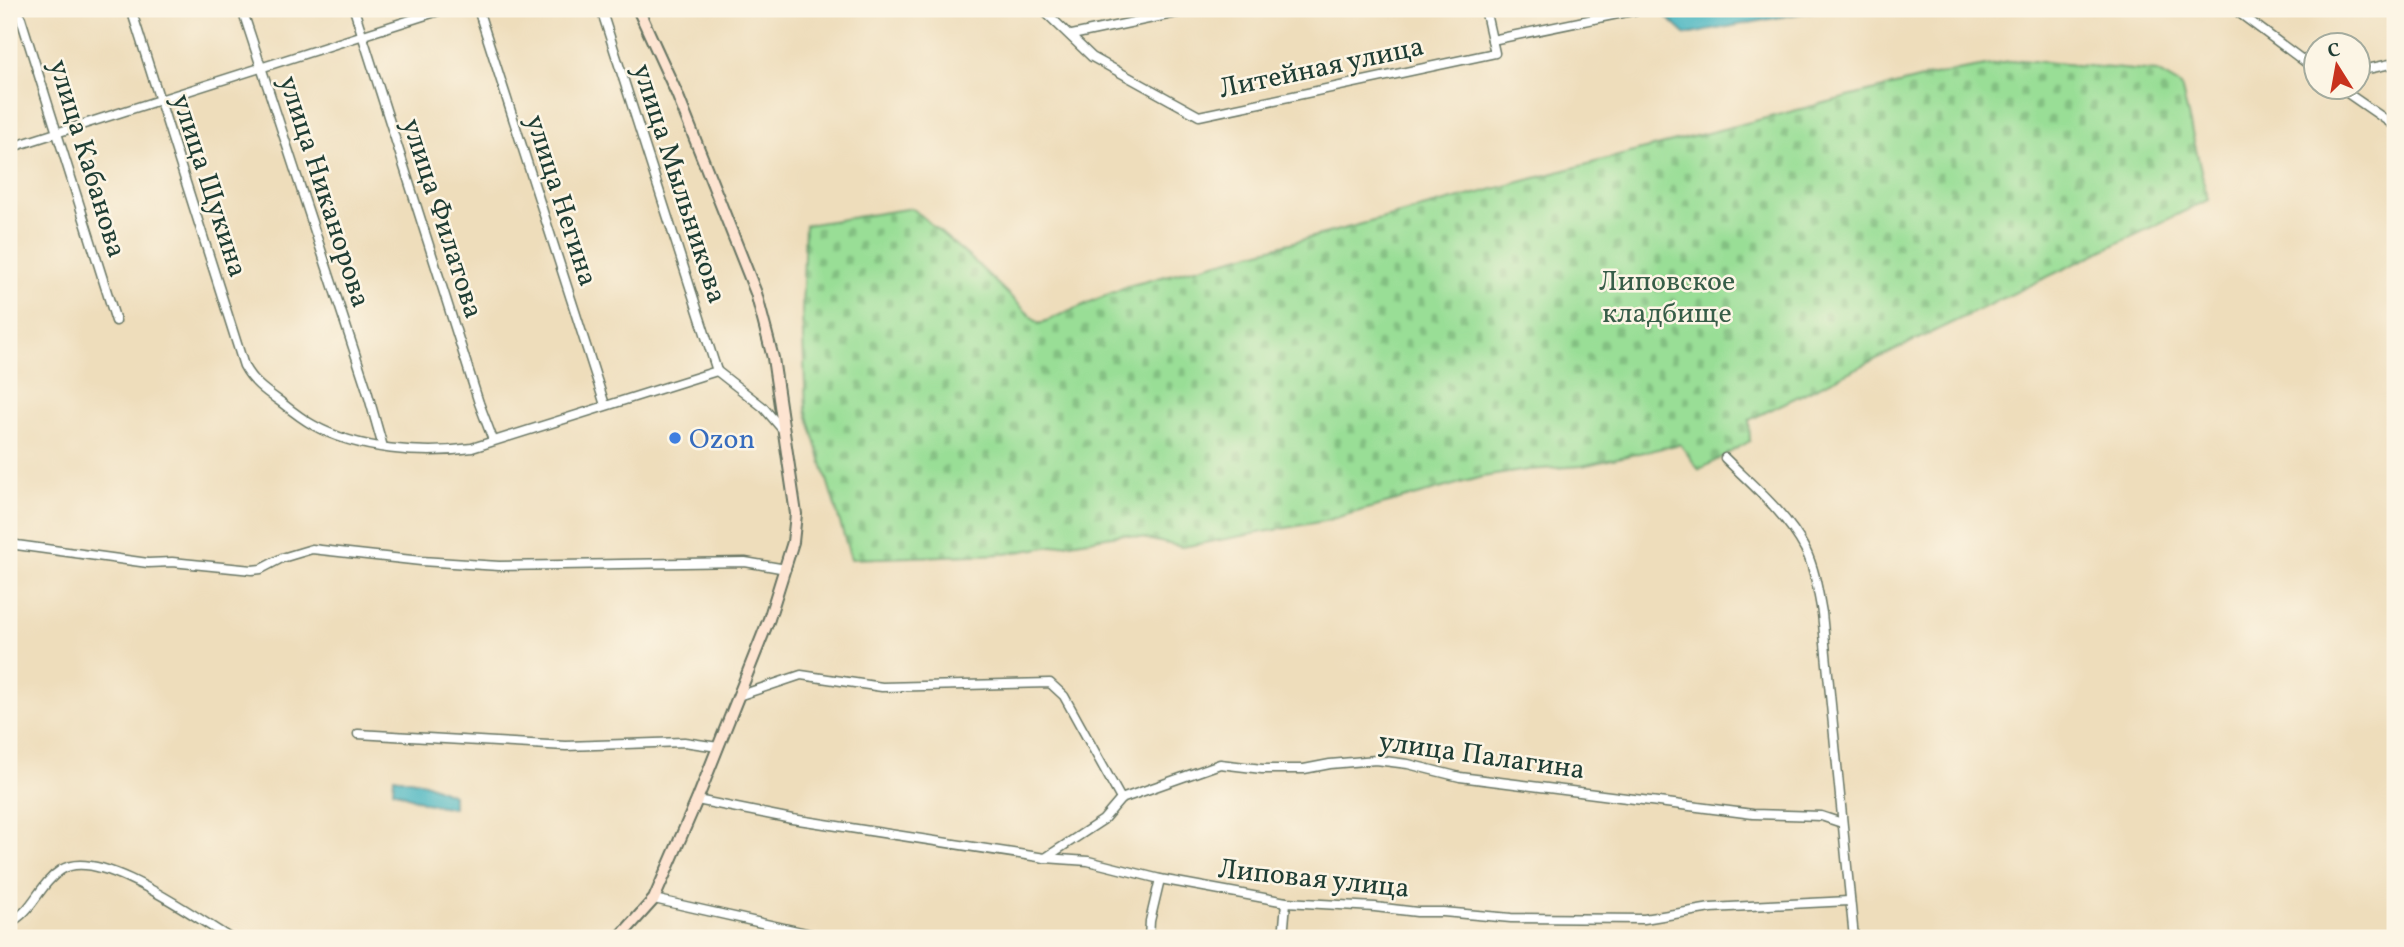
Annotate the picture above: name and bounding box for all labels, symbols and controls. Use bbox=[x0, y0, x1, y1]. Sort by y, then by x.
street label: Литейная улица bbox=[1215, 28, 1428, 109]
north arrow bbox=[2302, 32, 2372, 102]
text: С bbox=[2326, 37, 2343, 65]
street label: улица Кабанова bbox=[38, 55, 135, 263]
street label: улица Мыльникова bbox=[621, 59, 736, 309]
street label: улица Никанорова bbox=[268, 71, 379, 313]
street label: улица Щукина bbox=[161, 89, 257, 282]
street label: улица Негина bbox=[515, 110, 607, 292]
street label: улица Филатова bbox=[391, 114, 492, 324]
park label: Липовское кладбище bbox=[1599, 263, 1735, 334]
place label: Ozon bbox=[689, 421, 755, 460]
marker: Ozon bbox=[667, 430, 683, 446]
street label: улица Палагина bbox=[1376, 723, 1587, 790]
street label: Липовая улица bbox=[1216, 850, 1412, 909]

